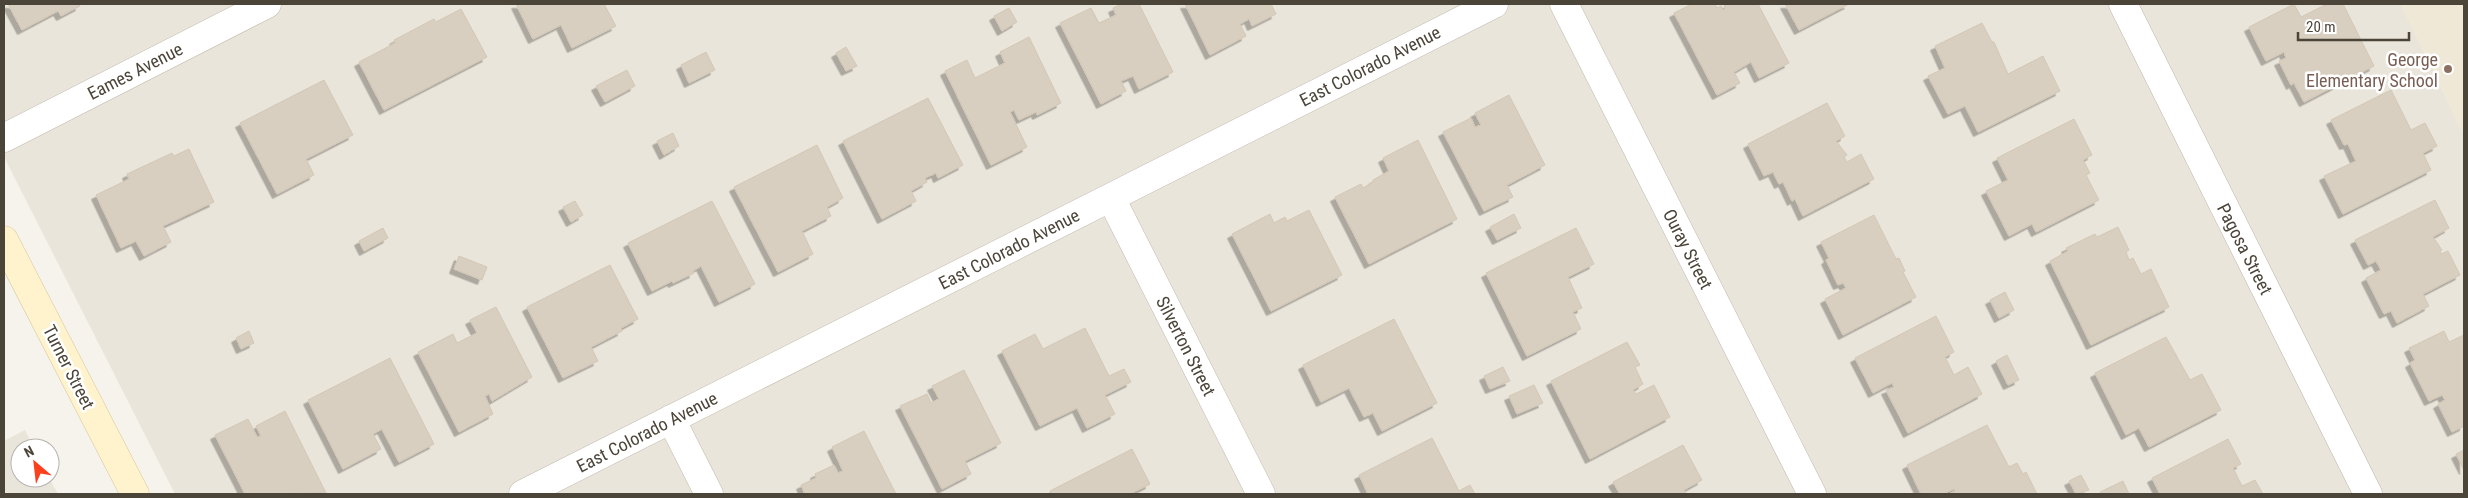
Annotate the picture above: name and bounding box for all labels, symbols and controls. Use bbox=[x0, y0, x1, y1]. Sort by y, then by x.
scale bar bbox=[2298, 10, 2409, 42]
text: 20 m bbox=[2306, 18, 2336, 36]
street label: East Colorado Avenue bbox=[1296, 21, 1444, 111]
street label: Eames Avenue bbox=[84, 38, 186, 104]
place label: George Elementary School bbox=[2306, 49, 2438, 91]
marker: George Elementary School bbox=[2442, 63, 2454, 75]
street label: Pagosa Street bbox=[2213, 200, 2277, 298]
street label: East Colorado Avenue bbox=[935, 204, 1083, 294]
street label: Ouray Street bbox=[1659, 205, 1717, 293]
street label: Silverton Street bbox=[1152, 293, 1220, 399]
street label: Turner Street bbox=[39, 321, 99, 413]
street label: East Colorado Avenue bbox=[573, 387, 721, 477]
north arrow bbox=[10, 438, 60, 488]
text: N bbox=[21, 442, 36, 461]

